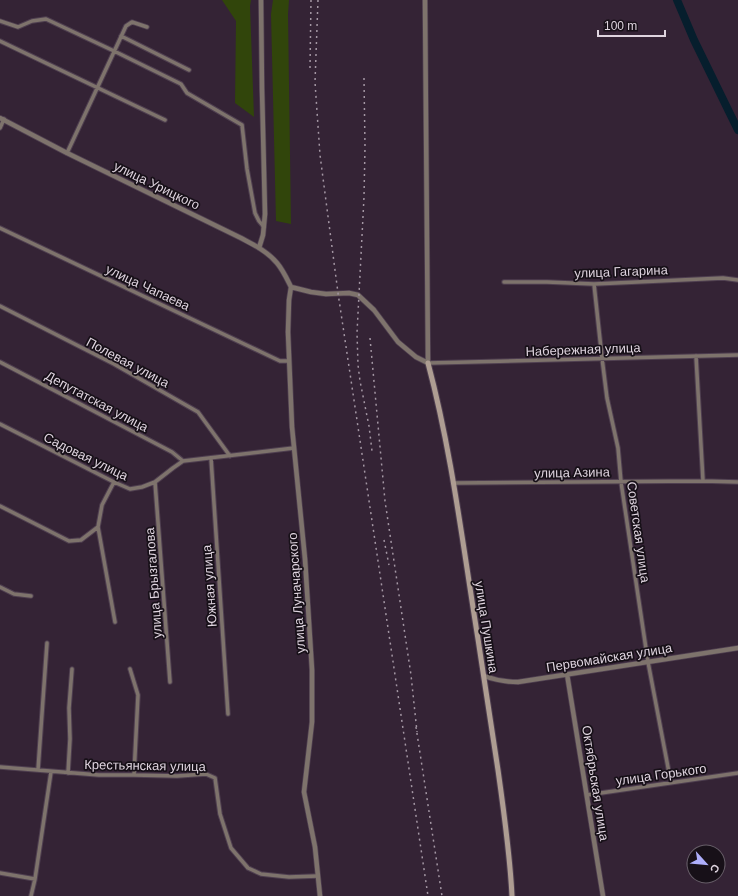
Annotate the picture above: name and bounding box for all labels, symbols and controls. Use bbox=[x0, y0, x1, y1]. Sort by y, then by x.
scale bar bbox=[598, 12, 665, 38]
text: 100 m bbox=[604, 19, 637, 33]
street label: улица Урицкого bbox=[111, 158, 202, 213]
street label: улица Чапаева bbox=[104, 261, 193, 314]
street label: улица Гагарина bbox=[574, 262, 669, 281]
street label: Полевая улица bbox=[84, 334, 172, 391]
street label: Набережная улица bbox=[525, 340, 641, 359]
street label: Депутатская улица bbox=[43, 368, 151, 435]
street label: Садовая улица bbox=[41, 430, 131, 484]
street label: улица Азина bbox=[534, 464, 611, 481]
street label: Советская улица bbox=[624, 480, 653, 584]
street label: улица Брызгалова bbox=[142, 526, 165, 639]
street label: улица Луначарского bbox=[285, 532, 308, 654]
street label: Южная улица bbox=[199, 543, 220, 628]
street label: улица Пушкина bbox=[472, 580, 501, 675]
street label: Первомайская улица bbox=[545, 640, 674, 675]
street label: Октябрьская улица bbox=[579, 724, 612, 843]
street label: Крестьянская улица bbox=[84, 757, 207, 774]
street label: улица Горького bbox=[615, 761, 707, 788]
north arrow bbox=[686, 844, 726, 884]
text: С bbox=[708, 862, 722, 875]

